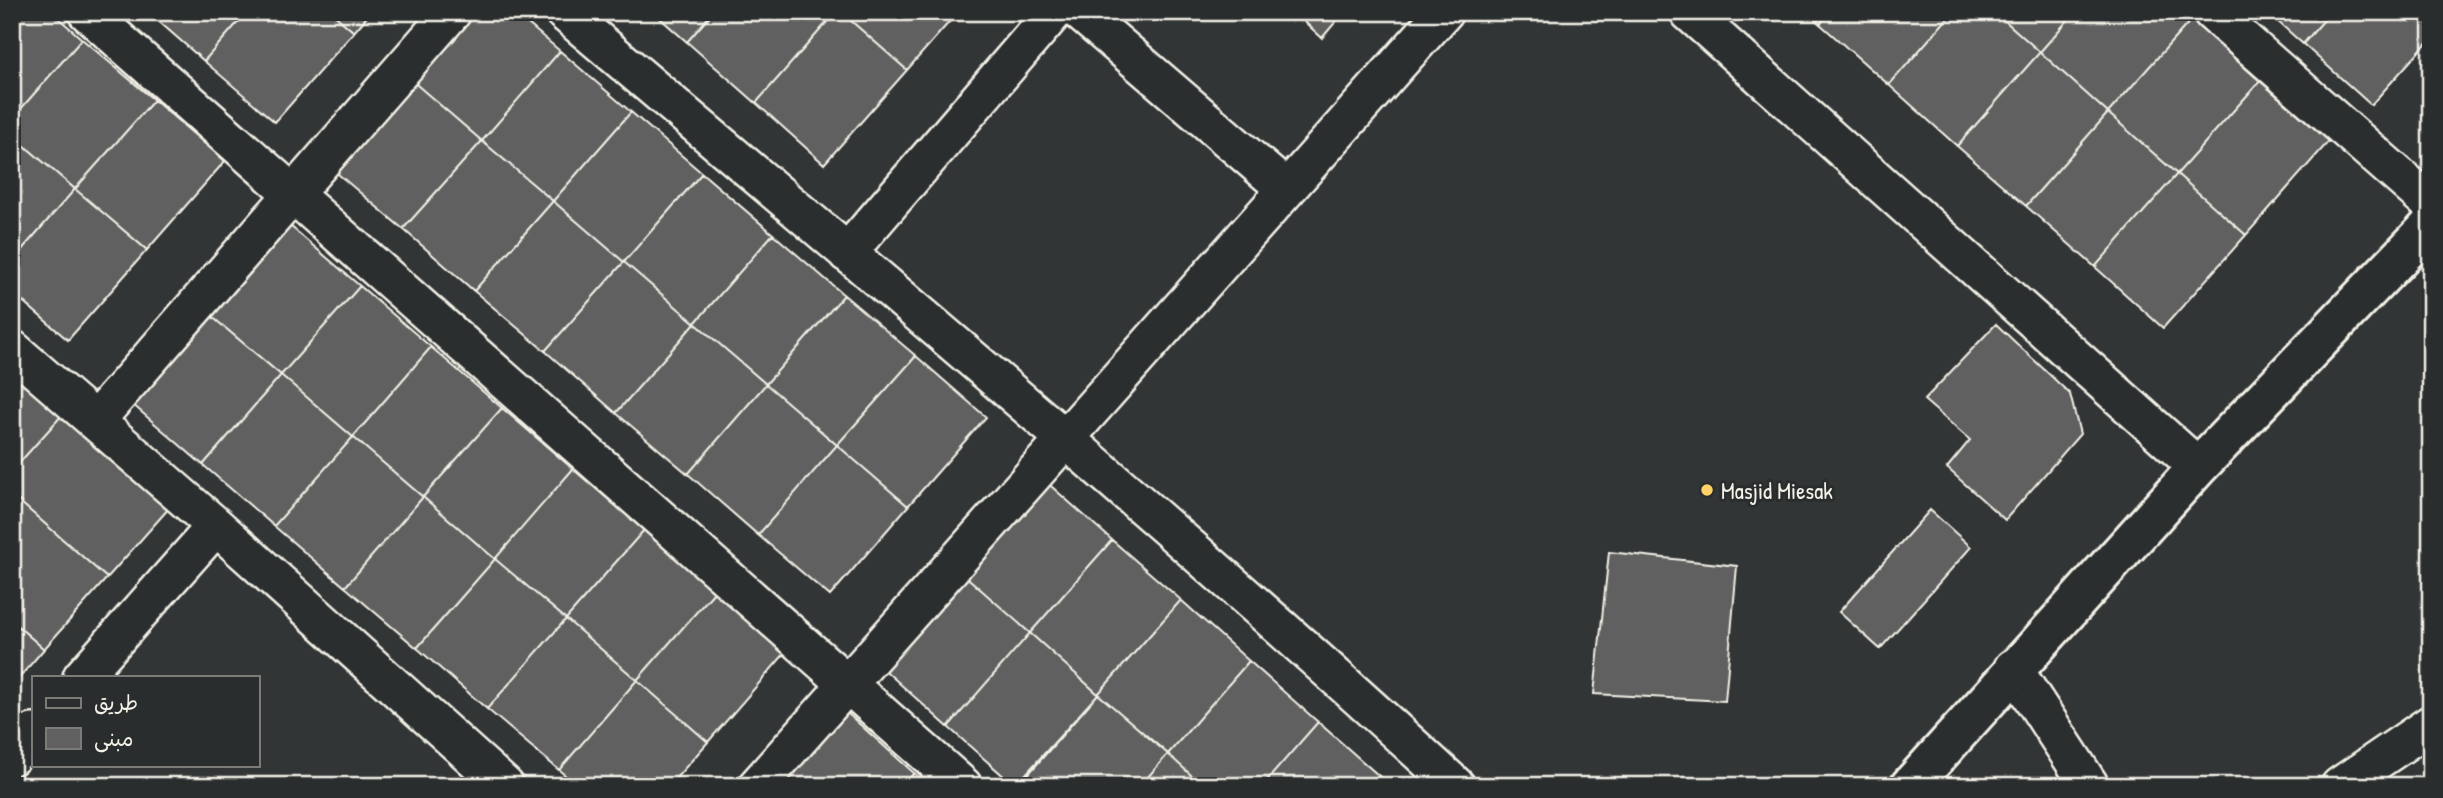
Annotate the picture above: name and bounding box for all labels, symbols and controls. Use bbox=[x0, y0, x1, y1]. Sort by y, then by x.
place label: Masjid Miesak bbox=[1721, 475, 1833, 506]
marker: Masjid Miesak bbox=[1699, 482, 1715, 498]
legend bbox=[32, 676, 259, 766]
text: طريق bbox=[94, 688, 138, 717]
text: مبنى bbox=[94, 724, 133, 753]

